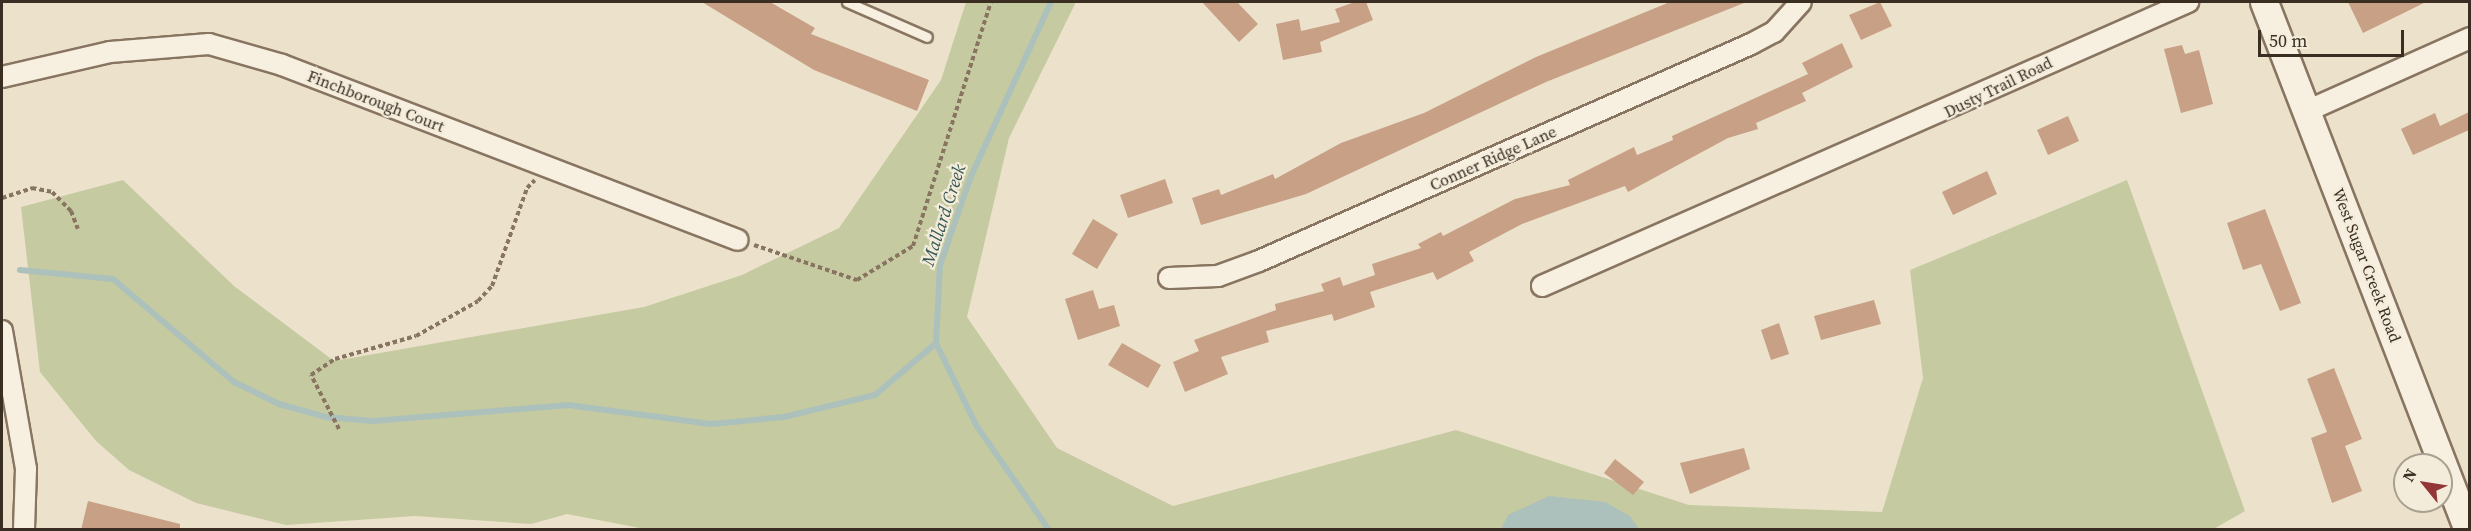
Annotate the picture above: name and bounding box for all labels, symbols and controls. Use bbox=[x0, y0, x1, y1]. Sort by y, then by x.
scale bar bbox=[2261, 18, 2406, 56]
text: 50 m bbox=[2269, 28, 2307, 53]
street label: Dusty Trail Road bbox=[1941, 52, 2055, 122]
street label: Finchborough Court bbox=[305, 66, 447, 136]
street label: Conner Ridge Lane bbox=[1427, 121, 1559, 195]
water label: Mallard Creek bbox=[917, 161, 971, 269]
street label: West Sugar Creek Road bbox=[2329, 185, 2405, 345]
north arrow bbox=[2393, 453, 2453, 513]
text: N bbox=[2397, 464, 2422, 486]

